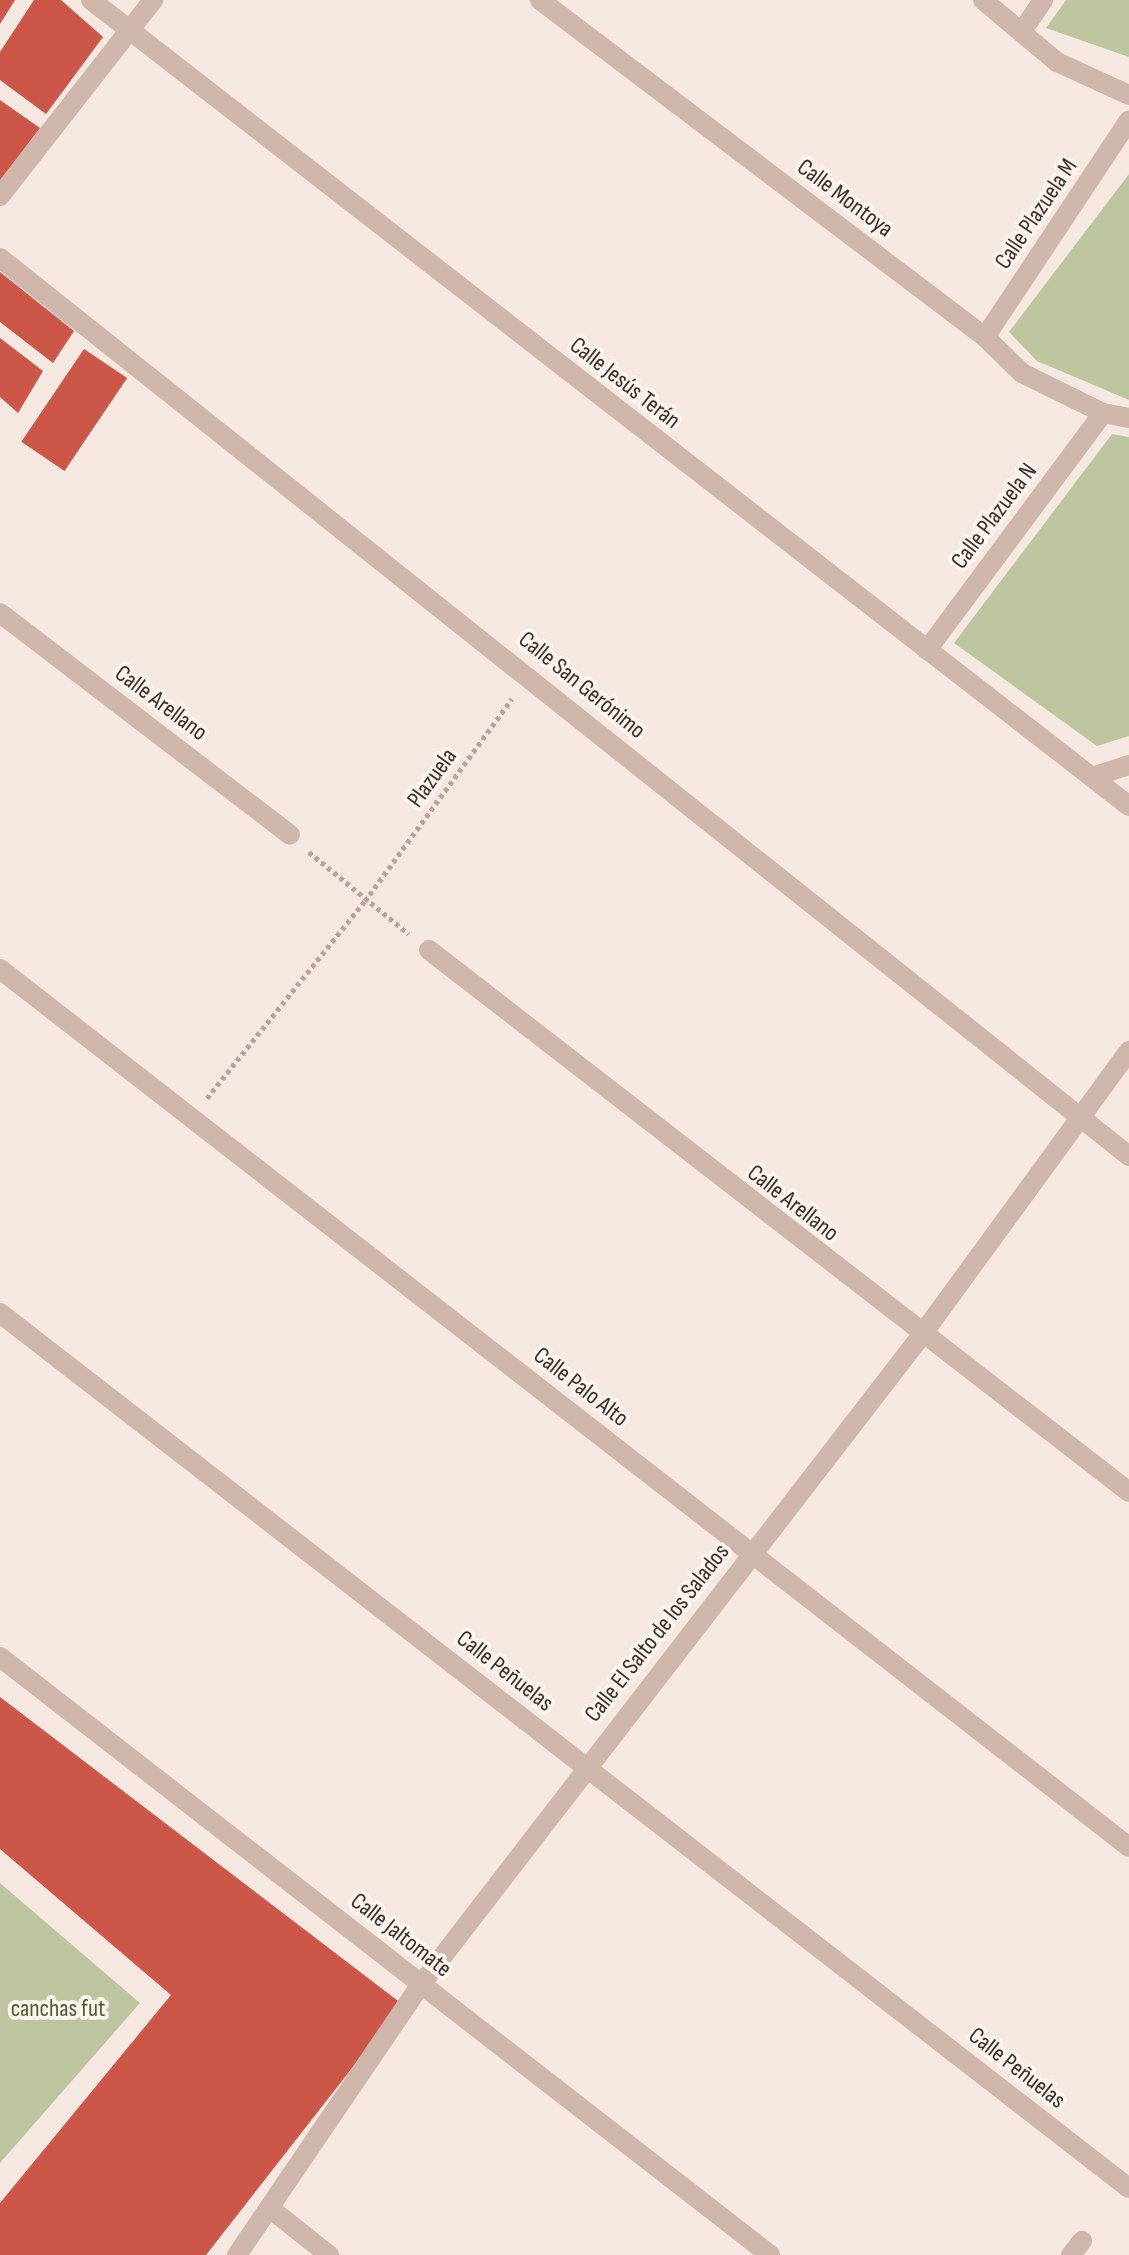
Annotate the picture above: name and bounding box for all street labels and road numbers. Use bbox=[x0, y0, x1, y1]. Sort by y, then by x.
street label: Calle Montoya bbox=[791, 153, 899, 243]
street label: Calle Plazuela M bbox=[989, 153, 1083, 275]
street label: Calle Jesús Terán bbox=[564, 331, 686, 435]
street label: Calle Plazuela N bbox=[945, 458, 1043, 574]
street label: Calle San Gerónimo bbox=[513, 625, 651, 745]
street label: Calle Arellano bbox=[109, 659, 213, 747]
street label: Plazuela bbox=[401, 743, 463, 813]
street label: Calle Arellano bbox=[742, 1158, 844, 1248]
street label: Calle Palo Alto bbox=[528, 1341, 634, 1433]
street label: Calle El Salto de los Salados bbox=[579, 1538, 735, 1728]
street label: Calle Peñuelas bbox=[451, 1624, 559, 1718]
street label: Calle Jaltomate bbox=[345, 1887, 457, 1983]
street label: Calle Peñuelas bbox=[963, 2021, 1071, 2115]

